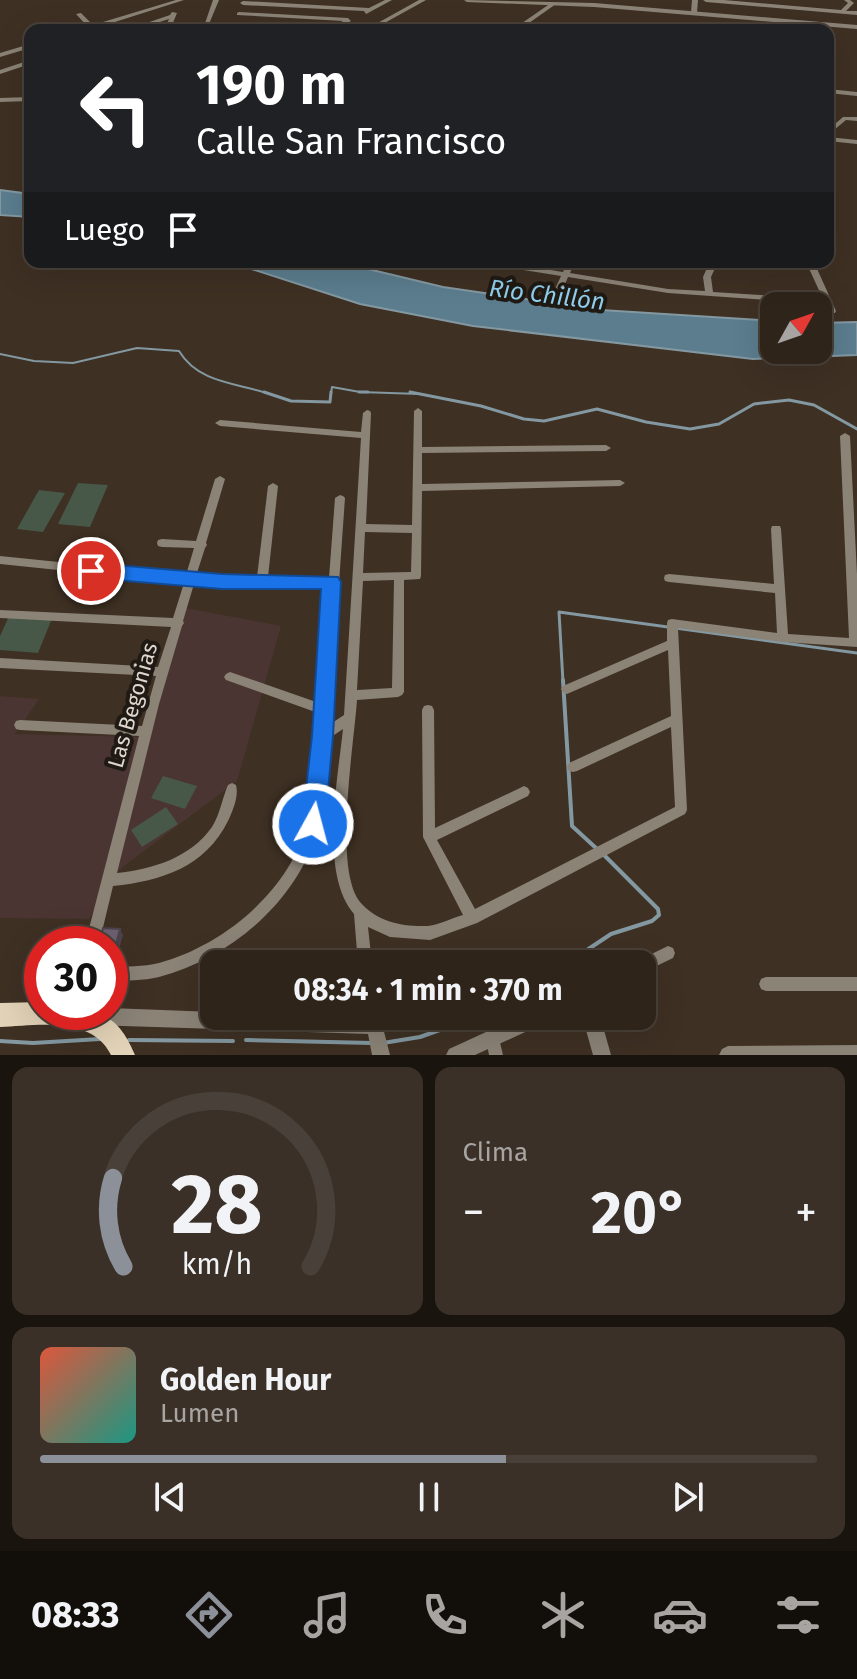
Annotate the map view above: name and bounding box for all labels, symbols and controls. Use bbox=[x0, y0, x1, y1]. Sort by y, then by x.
text: 190 m bbox=[196, 52, 347, 119]
icon: left bbox=[64, 56, 168, 160]
text: Calle San Francisco bbox=[196, 120, 506, 164]
icon: arrive bbox=[161, 208, 205, 252]
text: Luego bbox=[64, 212, 145, 248]
water label: Río Chillón bbox=[488, 274, 606, 316]
north arrow bbox=[760, 292, 832, 364]
map controls bbox=[760, 292, 832, 364]
pin bbox=[57, 537, 125, 605]
icon: arrive bbox=[69, 549, 113, 593]
street label: Las Begonias bbox=[102, 639, 163, 771]
position arrow bbox=[271, 782, 355, 866]
speed limit sign: 30 bbox=[24, 926, 128, 1030]
text: 08:34 · 1 min · 370 m bbox=[293, 972, 563, 1008]
text: Clima bbox=[463, 1137, 528, 1168]
text: 28 bbox=[172, 1155, 263, 1255]
text: 20° bbox=[591, 1177, 688, 1249]
text: − bbox=[463, 1186, 485, 1239]
text: + bbox=[795, 1186, 817, 1239]
text: km/h bbox=[182, 1247, 253, 1282]
text: Golden Hour bbox=[160, 1362, 331, 1398]
text: Lumen bbox=[160, 1398, 239, 1429]
icon: previous bbox=[148, 1475, 192, 1519]
icon: pause bbox=[407, 1475, 451, 1519]
icon: next bbox=[666, 1475, 710, 1519]
icon: directions bbox=[181, 1587, 237, 1643]
icon: music bbox=[299, 1587, 355, 1643]
icon: phone bbox=[417, 1587, 473, 1643]
icon: climate bbox=[535, 1587, 591, 1643]
icon: car bbox=[652, 1587, 708, 1643]
icon: filters bbox=[770, 1587, 826, 1643]
text: 08:33 bbox=[31, 1593, 120, 1637]

